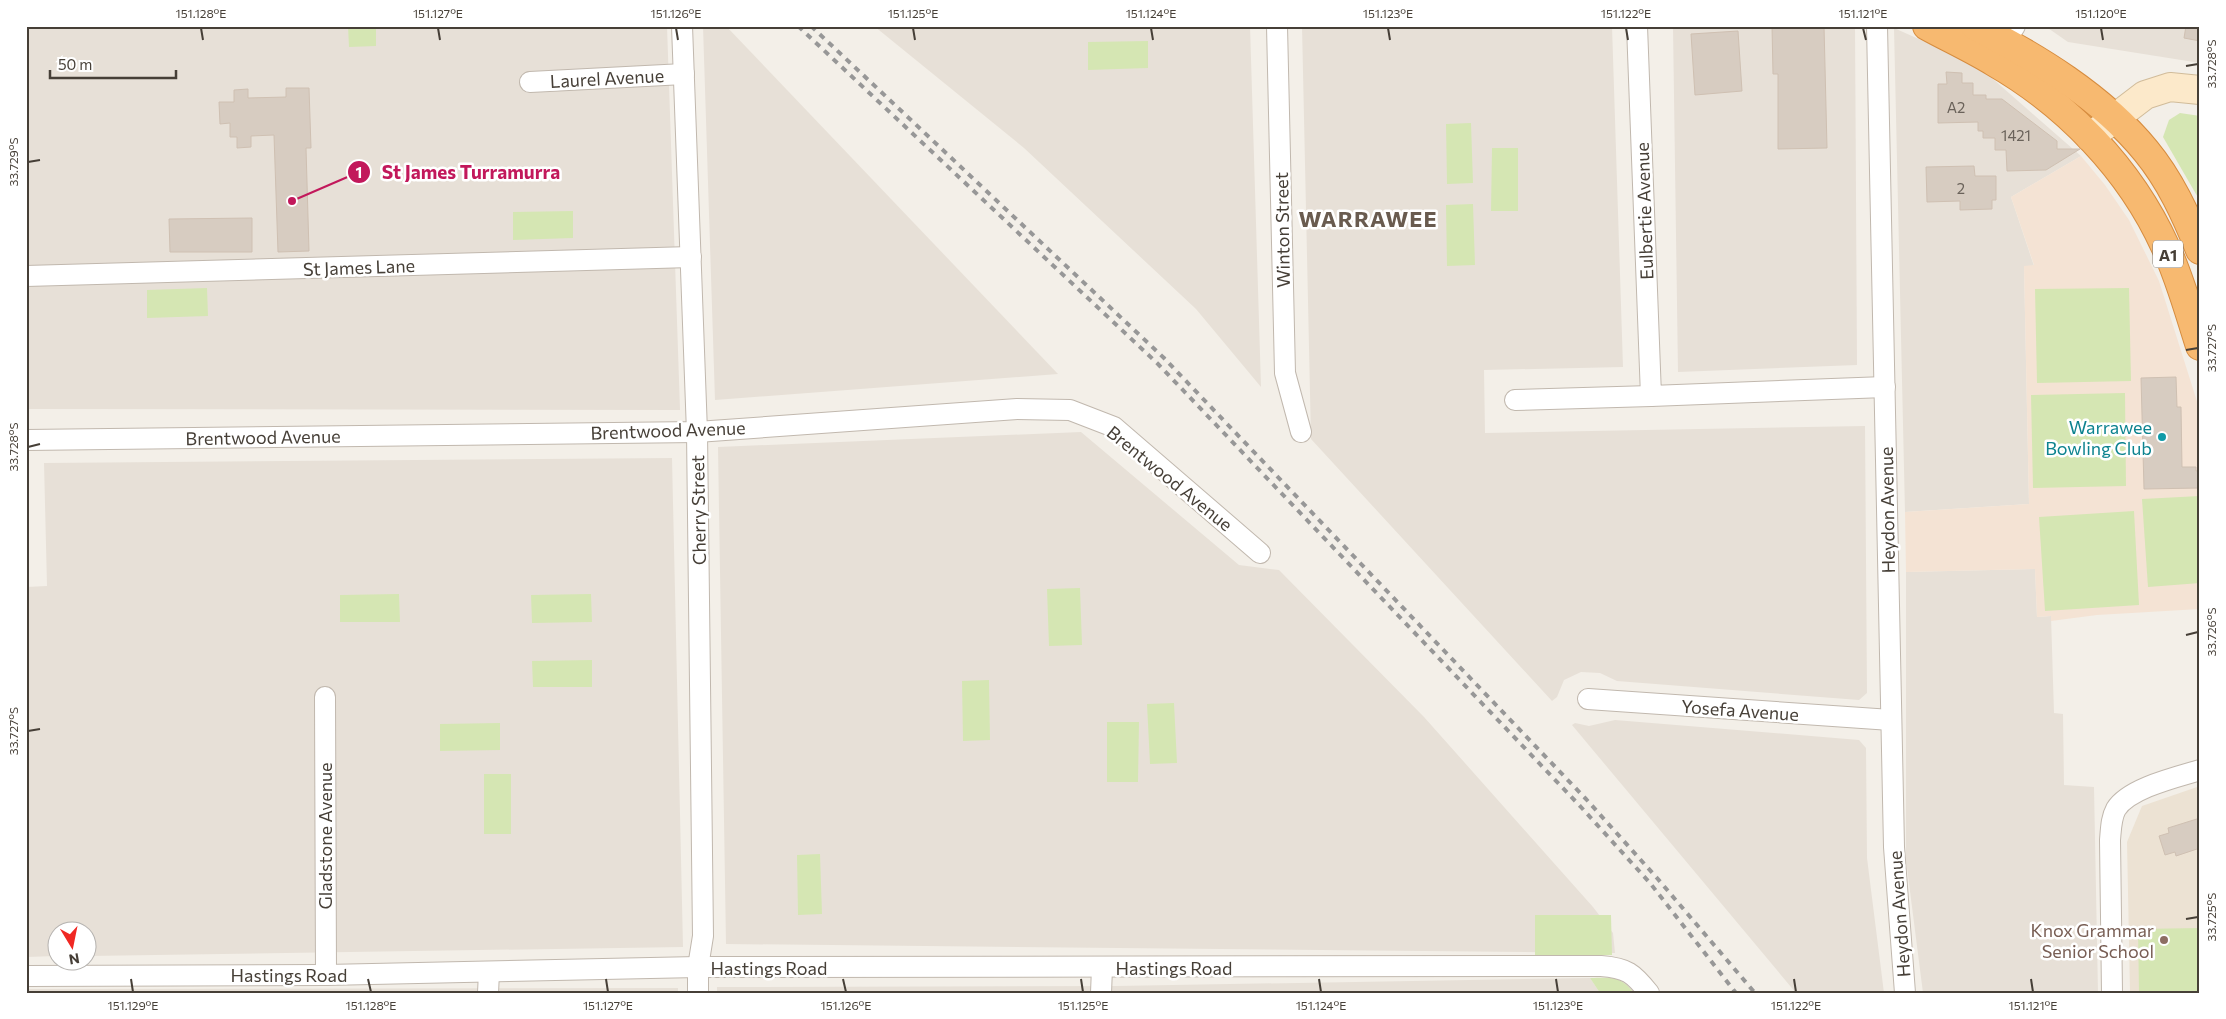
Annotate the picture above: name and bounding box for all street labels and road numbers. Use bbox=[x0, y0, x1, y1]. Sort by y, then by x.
street label: Laurel Avenue bbox=[549, 64, 665, 92]
street label: Eulbertie Avenue bbox=[1631, 142, 1657, 280]
street label: Winton Street bbox=[1270, 172, 1294, 288]
road number: A1 bbox=[2153, 240, 2183, 268]
street label: St James Lane bbox=[303, 254, 415, 280]
street label: Brentwood Avenue bbox=[590, 416, 746, 444]
street label: Brentwood Avenue bbox=[1103, 421, 1237, 535]
street label: Brentwood Avenue bbox=[185, 425, 341, 449]
street label: Heydon Avenue bbox=[1875, 446, 1899, 574]
street label: Cherry Street bbox=[686, 455, 710, 565]
street label: Yosefa Avenue bbox=[1680, 695, 1800, 725]
street label: Gladstone Avenue bbox=[314, 763, 336, 909]
street label: Heydon Avenue bbox=[1884, 850, 1914, 978]
street label: Hastings Road bbox=[711, 957, 827, 979]
street label: Hastings Road bbox=[1116, 957, 1232, 979]
street label: Hastings Road bbox=[231, 964, 347, 986]

